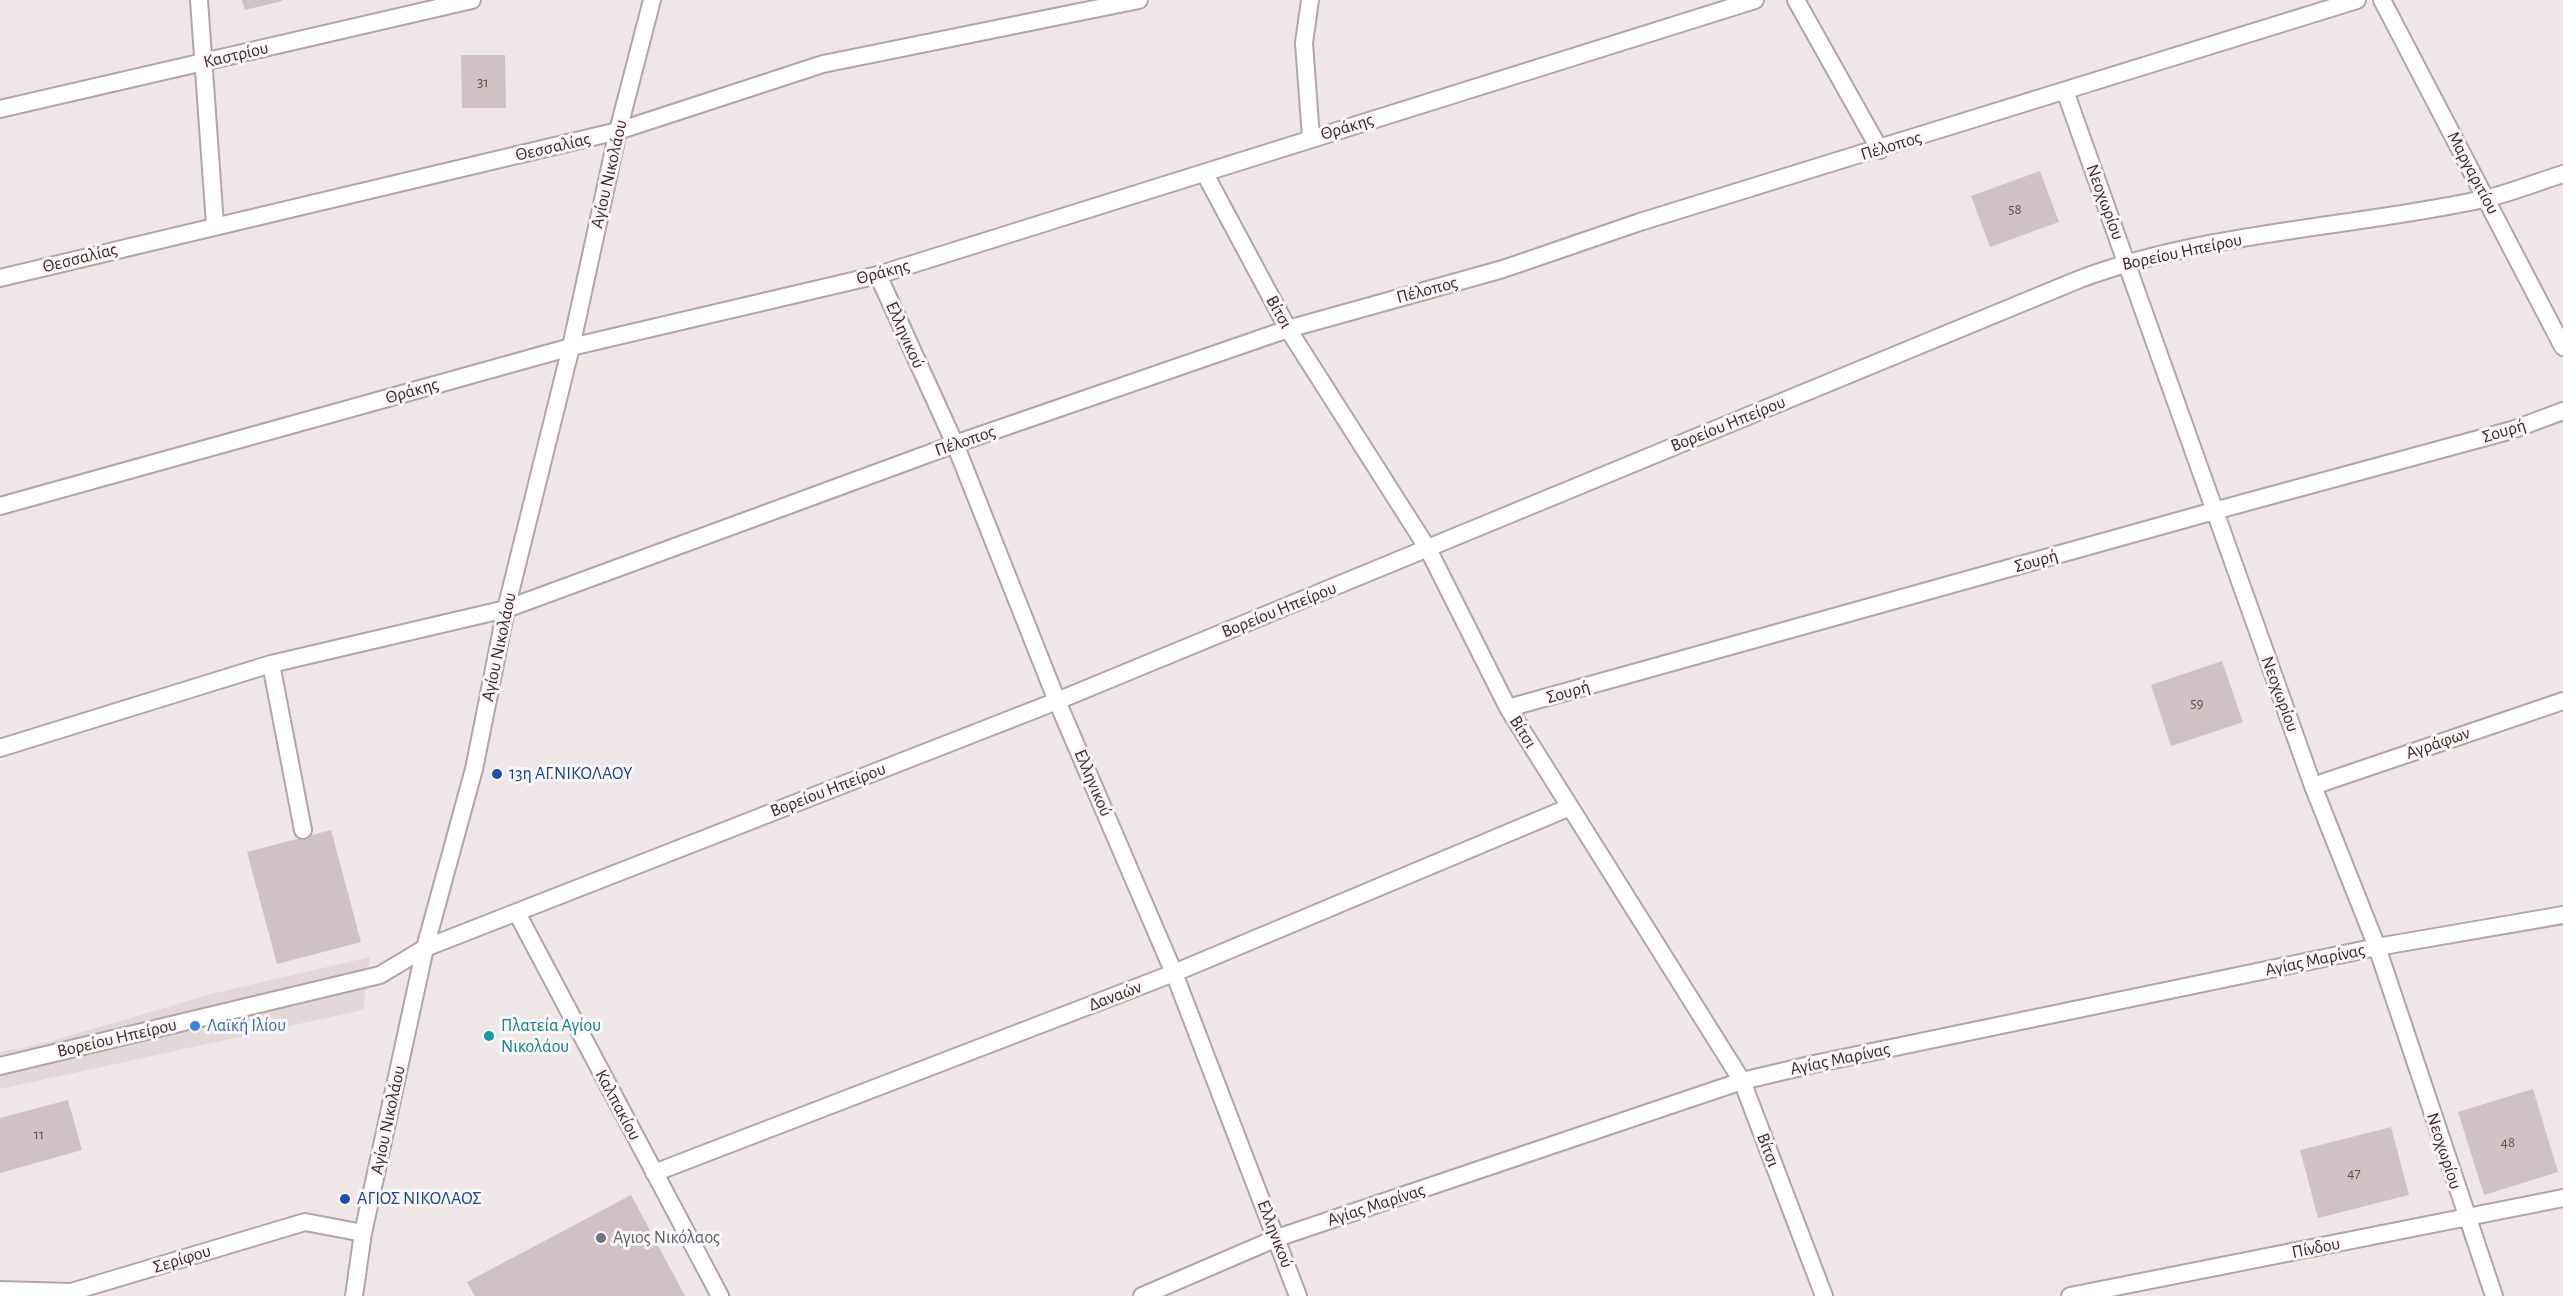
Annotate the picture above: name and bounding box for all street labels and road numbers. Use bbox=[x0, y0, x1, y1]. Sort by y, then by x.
street label: Καστρίου bbox=[201, 37, 271, 73]
street label: Θράκης bbox=[1318, 109, 1376, 145]
street label: Αγίου Νικολάου bbox=[586, 118, 632, 230]
street label: Πέλοπος bbox=[1858, 127, 1924, 165]
street label: Θεσσαλίας bbox=[513, 128, 593, 166]
street label: Μαργαριτίου bbox=[2442, 128, 2504, 218]
street label: Νεοχωρίου bbox=[2081, 161, 2129, 243]
street label: Βορείου Ηπείρου bbox=[2120, 229, 2244, 275]
street label: Θεσσαλίας bbox=[40, 238, 120, 278]
street label: Θράκης bbox=[854, 255, 912, 289]
street label: Πέλοπος bbox=[1394, 271, 1460, 309]
street label: Βίτσι bbox=[1261, 292, 1297, 332]
street label: Ελληνικού bbox=[881, 298, 929, 372]
street label: Θράκης bbox=[383, 373, 441, 409]
street label: Βορείου Ηπείρου bbox=[1667, 391, 1789, 457]
street label: Σουρή bbox=[2480, 414, 2528, 448]
street label: Πέλοπος bbox=[932, 421, 998, 461]
street label: Σουρή bbox=[2012, 544, 2060, 578]
street label: Βορείου Ηπείρου bbox=[1218, 577, 1340, 643]
street label: Αγίου Νικολάου bbox=[477, 591, 521, 703]
street label: Νεοχωρίου bbox=[2256, 653, 2304, 735]
street label: Σουρή bbox=[1544, 675, 1592, 709]
street label: Βίτσι bbox=[1505, 712, 1541, 752]
street label: Αγράφων bbox=[2403, 722, 2473, 764]
street label: Ελληνικού bbox=[1069, 746, 1117, 820]
street label: Βορείου Ηπείρου bbox=[767, 758, 889, 822]
street label: Αγίας Μαρίνας bbox=[2263, 939, 2367, 981]
street label: Δαναών bbox=[1085, 976, 1145, 1016]
street label: Βορείου Ηπείρου bbox=[55, 1014, 179, 1062]
street label: Αγίας Μαρίνας bbox=[1788, 1038, 1892, 1080]
street label: Αγίου Νικολάου bbox=[366, 1064, 410, 1176]
street label: Καλπακίου bbox=[590, 1066, 646, 1144]
street label: Νεοχωρίου bbox=[2421, 1110, 2467, 1192]
street label: Βίτσι bbox=[1752, 1130, 1784, 1170]
street label: Αγίας Μαρίνας bbox=[1324, 1179, 1428, 1231]
street label: Ελληνικού bbox=[1252, 1197, 1298, 1271]
street label: Πίνδου bbox=[2290, 1233, 2342, 1263]
street label: Σερίφου bbox=[150, 1240, 214, 1278]

